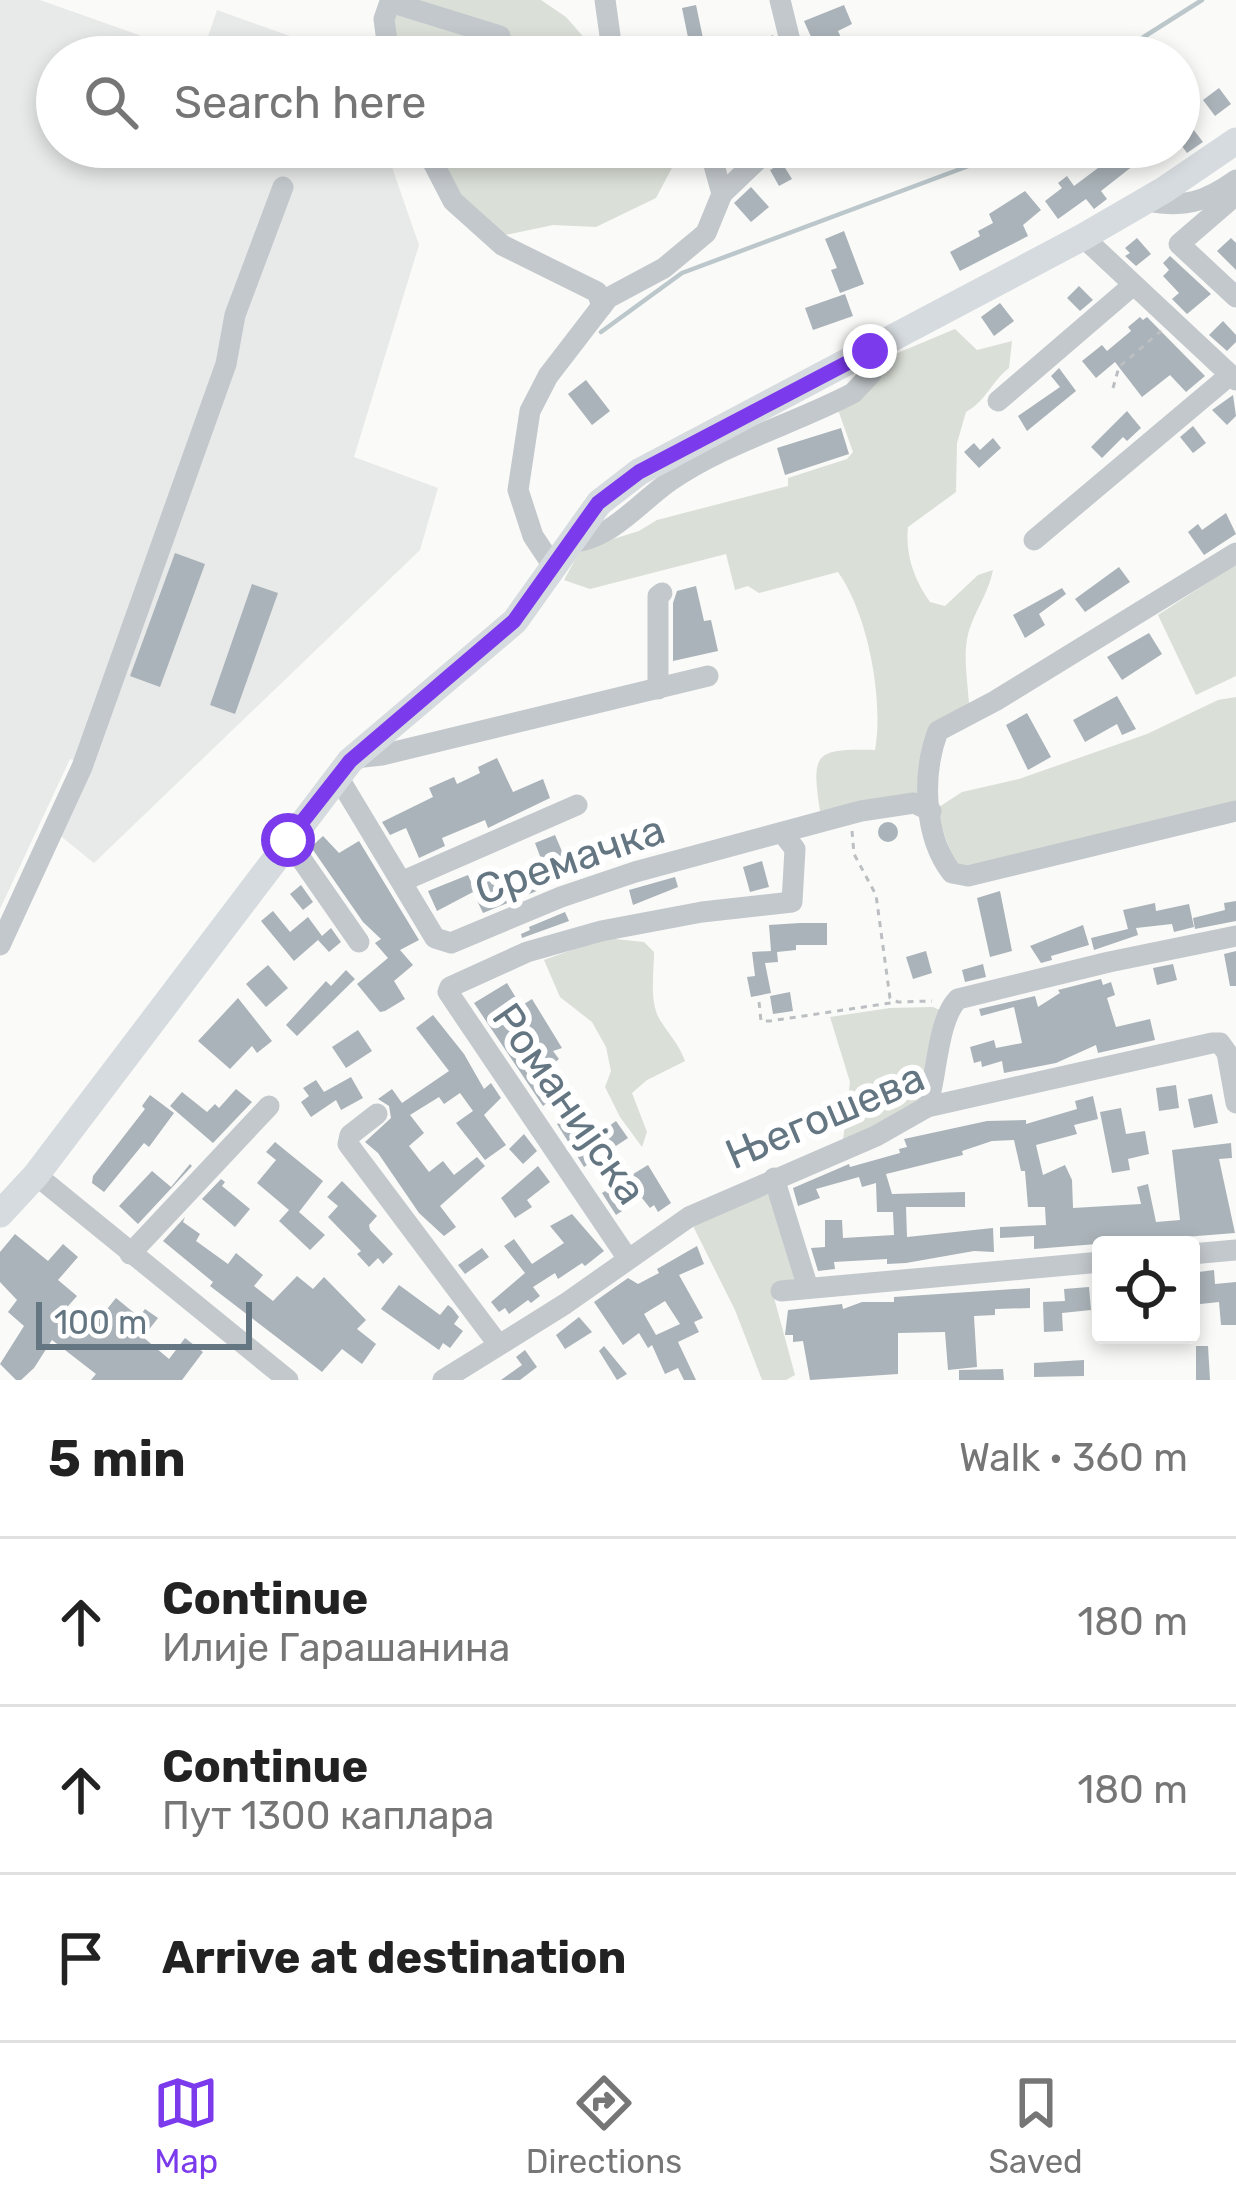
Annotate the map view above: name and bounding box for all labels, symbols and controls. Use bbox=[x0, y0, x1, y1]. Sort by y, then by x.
search box bbox=[36, 36, 1200, 168]
icon: search bbox=[78, 69, 144, 135]
text: Search here bbox=[174, 76, 426, 129]
route end bbox=[843, 324, 897, 378]
street label: Сремачка bbox=[469, 804, 671, 916]
route start bbox=[261, 813, 315, 867]
street label: Романијска bbox=[482, 994, 656, 1214]
street label: Његошева bbox=[718, 1052, 932, 1180]
map controls bbox=[1092, 1236, 1200, 1344]
button: locate bbox=[1092, 1236, 1200, 1344]
scale bar bbox=[36, 1296, 252, 1349]
text: 100 m bbox=[54, 1303, 147, 1342]
text: 5 min bbox=[48, 1428, 186, 1489]
text: Walk · 360 m bbox=[959, 1435, 1188, 1481]
text: Continue bbox=[162, 1572, 368, 1625]
icon: ahead bbox=[48, 1589, 114, 1655]
text: 180 m bbox=[1078, 1599, 1188, 1645]
text: Илије Гарашанина bbox=[162, 1625, 510, 1671]
text: Continue bbox=[162, 1740, 368, 1793]
icon: ahead bbox=[48, 1757, 114, 1823]
text: 180 m bbox=[1078, 1767, 1188, 1813]
text: Пут 1300 каплара bbox=[162, 1793, 494, 1839]
icon: arrive bbox=[48, 1925, 114, 1991]
text: Arrive at destination bbox=[162, 1931, 627, 1984]
tab: Map bbox=[153, 2070, 219, 2181]
tab: Directions bbox=[526, 2070, 682, 2181]
tab: Saved bbox=[989, 2070, 1083, 2181]

